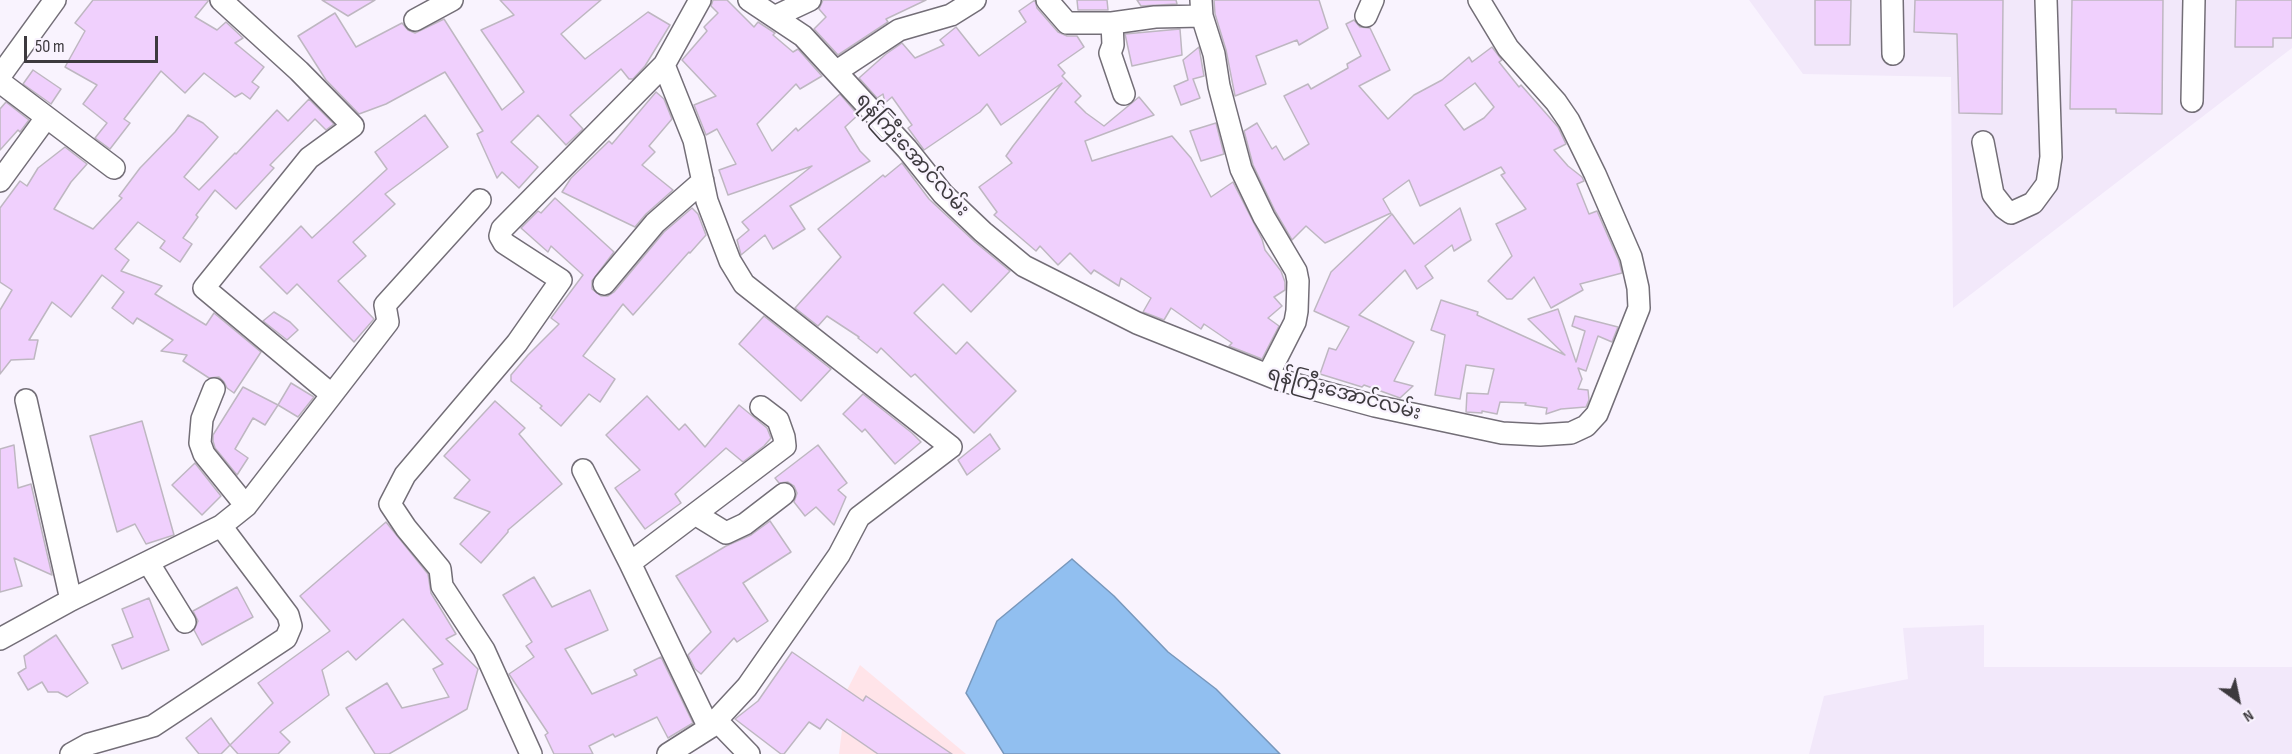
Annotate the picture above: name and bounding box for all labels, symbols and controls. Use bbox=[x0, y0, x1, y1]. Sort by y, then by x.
scale bar bbox=[27, 24, 160, 62]
text: 50 m bbox=[35, 36, 65, 57]
street label: ရန်ကြီးအောင်လမ်း bbox=[850, 88, 974, 222]
street label: ရန်ကြီးအောင်လမ်း bbox=[1265, 362, 1423, 426]
north arrow bbox=[2208, 670, 2268, 730]
text: N bbox=[2239, 705, 2257, 726]

